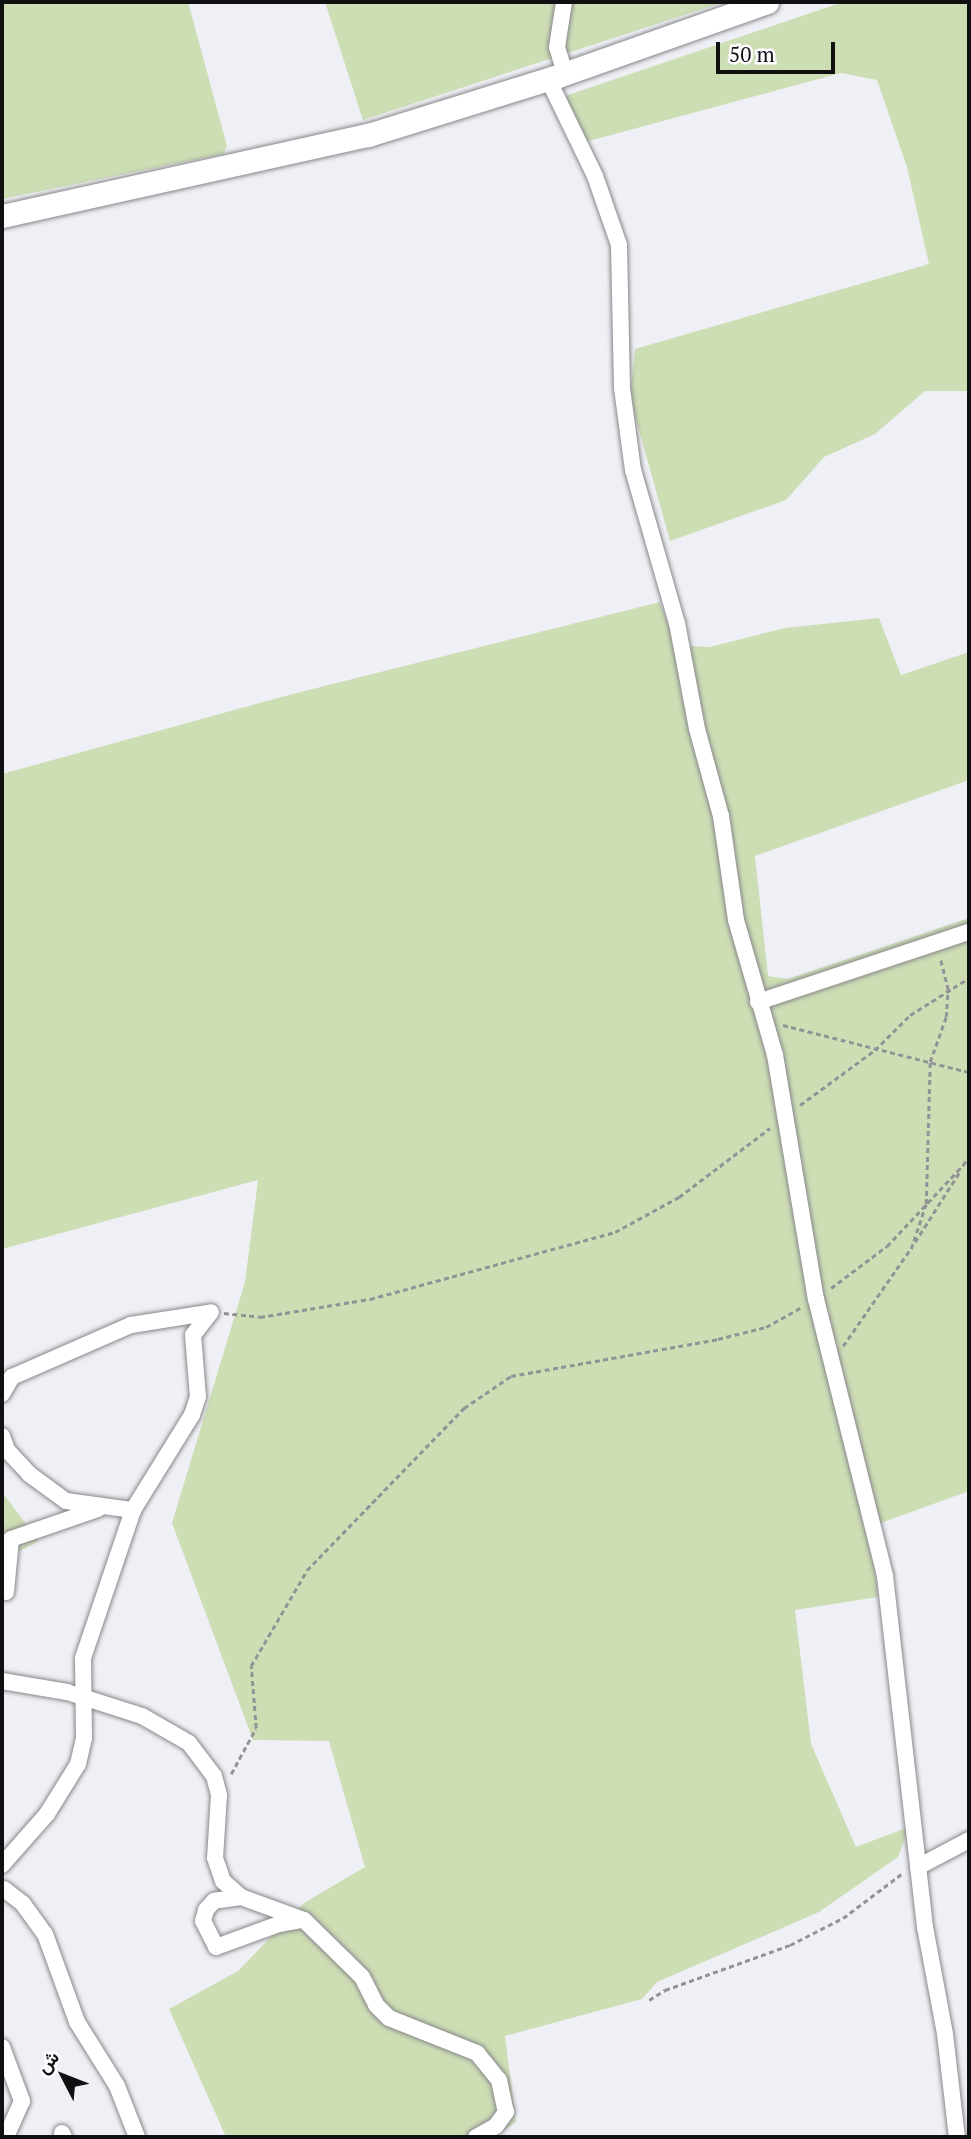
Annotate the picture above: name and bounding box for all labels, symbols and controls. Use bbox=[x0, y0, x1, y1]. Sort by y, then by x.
scale bar bbox=[719, 28, 838, 72]
text: 50 m bbox=[729, 40, 775, 68]
north arrow bbox=[28, 2041, 98, 2111]
text: ش bbox=[30, 2045, 64, 2078]

